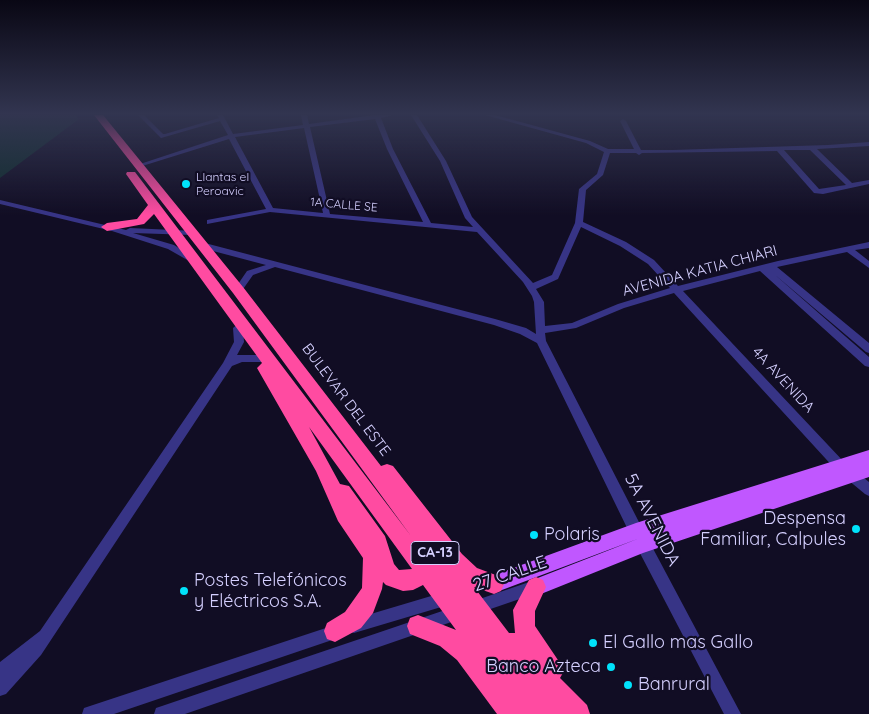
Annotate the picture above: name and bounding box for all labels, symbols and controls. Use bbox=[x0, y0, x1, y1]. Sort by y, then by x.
place label: Llantas el Peroavic bbox=[196, 170, 249, 198]
marker: Llantas el Peroavic bbox=[180, 178, 192, 190]
street label: 1A CALLE SE bbox=[310, 195, 378, 215]
street label: AVENIDA KATIA CHIARI bbox=[621, 242, 779, 300]
street label: BULEVAR DEL ESTE bbox=[298, 340, 394, 460]
street label: 4A AVENIDA bbox=[748, 343, 818, 417]
street label: 5A AVENIDA bbox=[620, 470, 684, 570]
place label: Despensa Familiar, Calpules bbox=[700, 508, 846, 550]
marker: Despensa Familiar, Calpules bbox=[850, 523, 862, 535]
place label: Polaris bbox=[544, 524, 600, 546]
marker: Polaris bbox=[528, 529, 540, 541]
road number: CA-13 bbox=[411, 542, 459, 564]
street label: 27 CALLE bbox=[470, 551, 550, 597]
place label: Postes Telefónicos y Eléctricos S.A. bbox=[194, 570, 347, 612]
marker: Postes Telefónicos y Eléctricos S.A. bbox=[178, 585, 190, 597]
place label: El Gallo mas Gallo bbox=[603, 632, 753, 654]
marker: El Gallo mas Gallo bbox=[587, 637, 599, 649]
place label: Banco Azteca bbox=[486, 656, 601, 678]
marker: Banco Azteca bbox=[605, 661, 617, 673]
place label: Banrural bbox=[638, 674, 710, 696]
marker: Banrural bbox=[622, 679, 634, 691]

